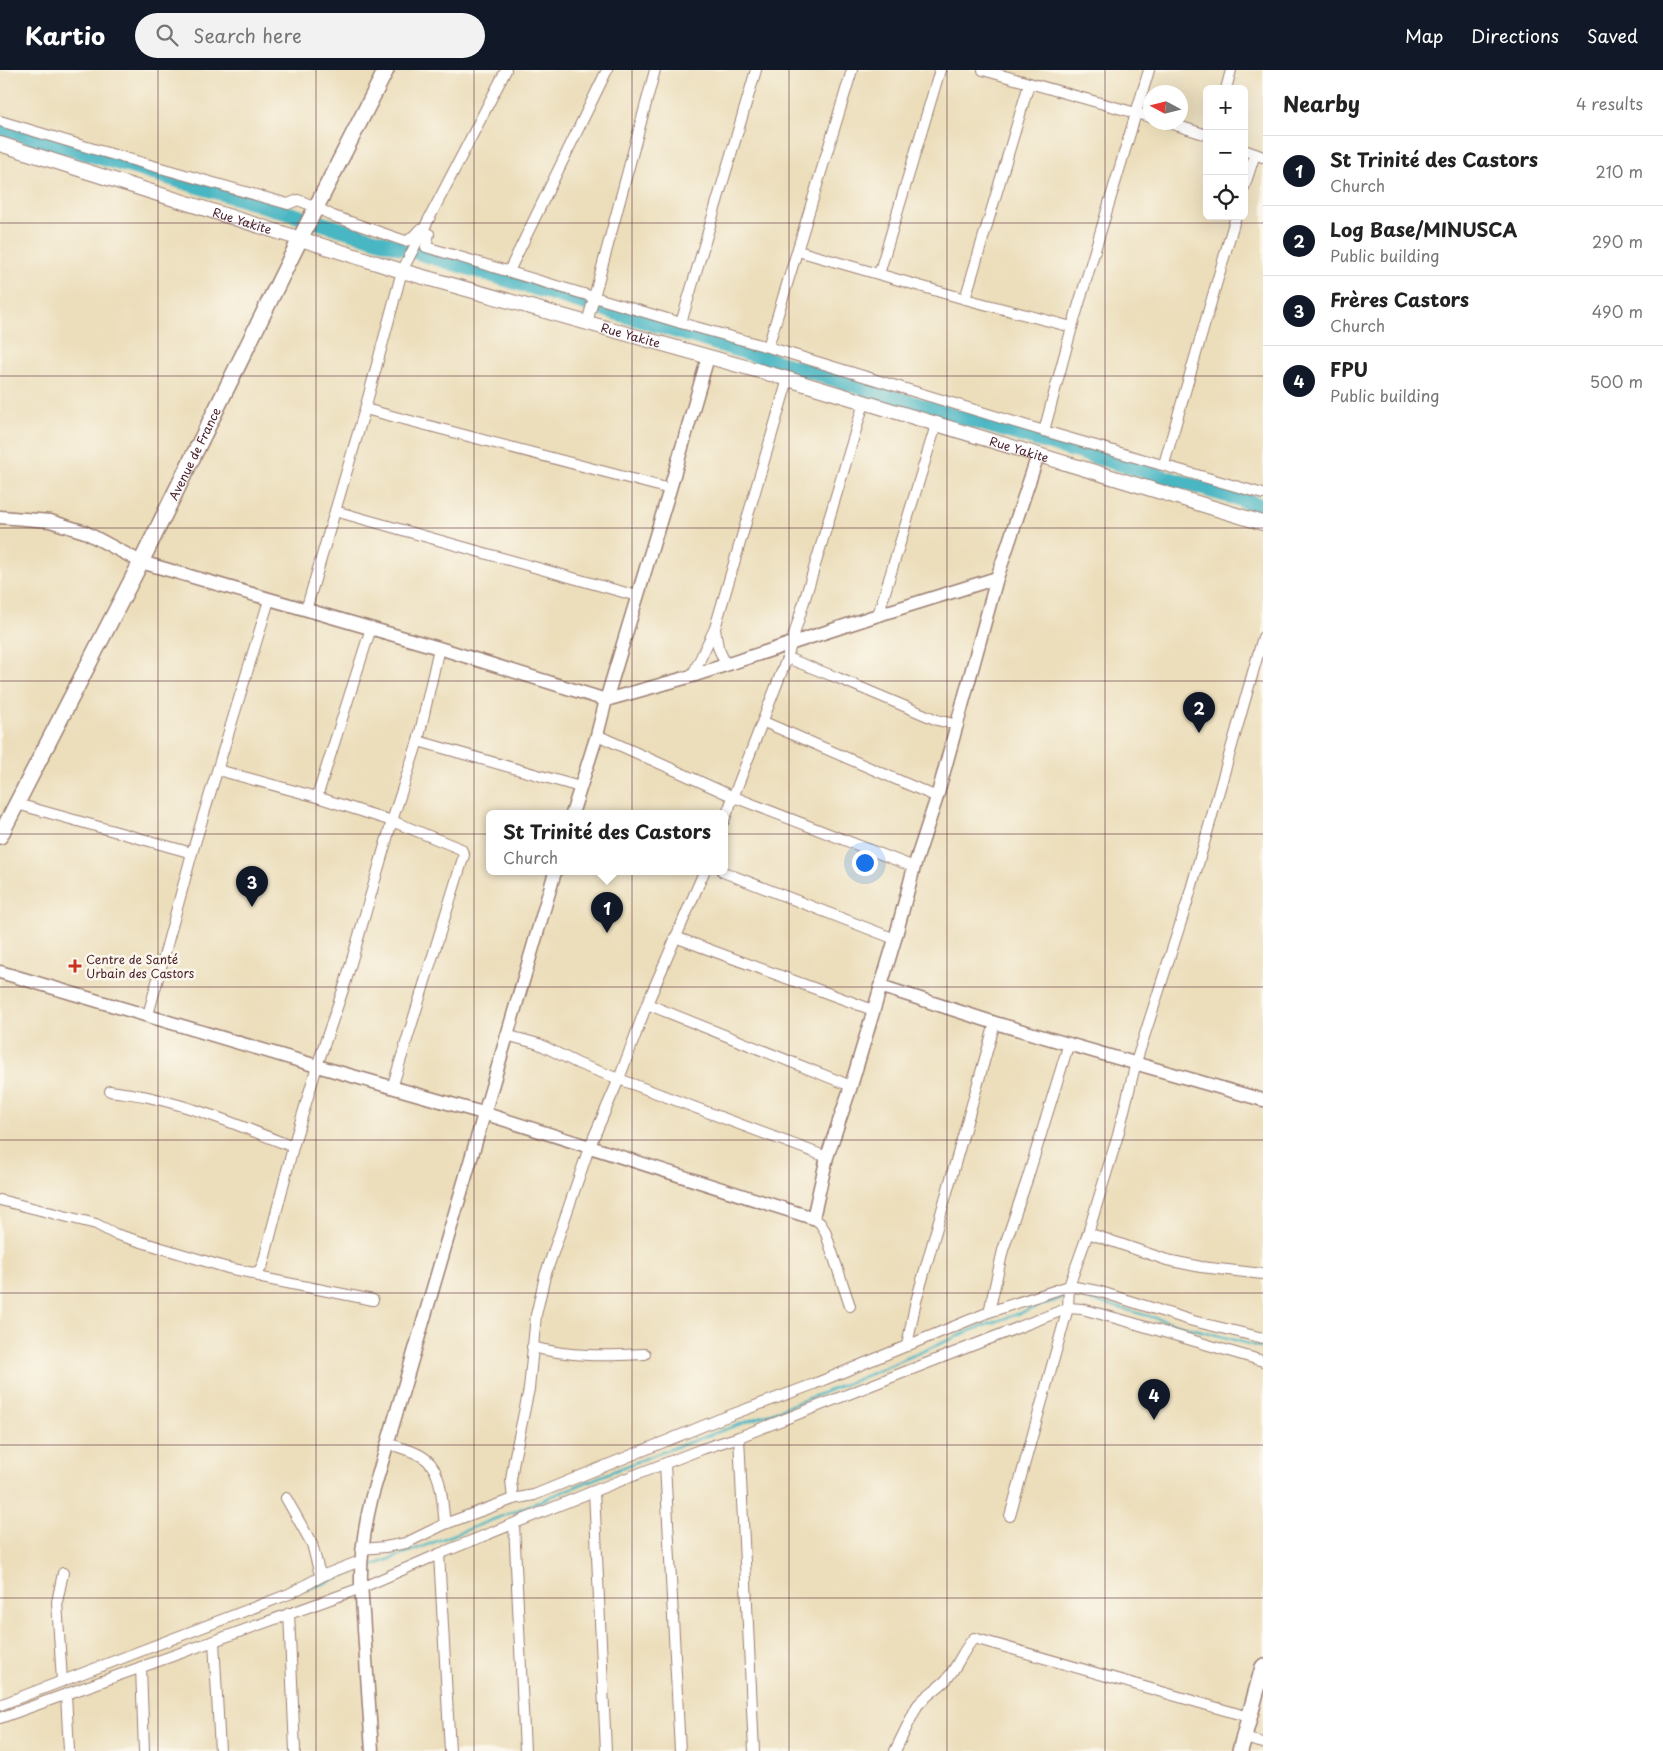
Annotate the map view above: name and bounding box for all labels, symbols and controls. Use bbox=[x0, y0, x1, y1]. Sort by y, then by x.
search box bbox=[135, 13, 485, 58]
text: Kartio bbox=[25, 17, 105, 53]
icon: search bbox=[153, 21, 181, 49]
text: Search here bbox=[193, 21, 302, 49]
text: Map bbox=[1405, 22, 1443, 49]
text: Directions bbox=[1471, 22, 1559, 49]
text: Saved bbox=[1587, 22, 1638, 49]
north arrow bbox=[1143, 85, 1188, 130]
map controls bbox=[1203, 85, 1248, 220]
button: + bbox=[1203, 85, 1248, 130]
text: Nearby bbox=[1283, 87, 1360, 119]
text: 4 results bbox=[1576, 91, 1643, 115]
button: − bbox=[1203, 130, 1248, 175]
text: St Trinité des Castors bbox=[1330, 145, 1538, 173]
text: 1 bbox=[1295, 159, 1303, 183]
text: 210 m bbox=[1595, 159, 1643, 183]
text: Church bbox=[1330, 173, 1385, 197]
button: locate bbox=[1203, 175, 1248, 220]
street label: Rue Yakite bbox=[210, 203, 274, 238]
text: Log Base/MINUSCA bbox=[1330, 215, 1517, 243]
text: 2 bbox=[1293, 229, 1305, 253]
text: 290 m bbox=[1592, 229, 1643, 253]
text: Public building bbox=[1330, 243, 1440, 267]
text: Frères Castors bbox=[1330, 285, 1469, 313]
text: 3 bbox=[1294, 299, 1304, 323]
text: 490 m bbox=[1592, 299, 1643, 323]
text: Church bbox=[1330, 313, 1385, 337]
street label: Rue Yakite bbox=[599, 318, 662, 352]
text: FPU bbox=[1330, 355, 1368, 383]
text: 4 bbox=[1294, 369, 1304, 393]
text: 500 m bbox=[1590, 369, 1643, 393]
text: Public building bbox=[1330, 383, 1440, 407]
street label: Avenue de France bbox=[164, 404, 225, 503]
street label: Rue Yakite bbox=[987, 432, 1051, 467]
pin: 2 bbox=[1183, 692, 1215, 733]
popup bbox=[486, 810, 728, 875]
text: St Trinité des Castors bbox=[503, 817, 711, 845]
text: Church bbox=[503, 845, 558, 869]
your location bbox=[852, 850, 878, 876]
pin: 3 bbox=[236, 866, 268, 907]
pin: 1 bbox=[591, 892, 623, 933]
place label: Centre de Santé Urbain des Castors bbox=[86, 950, 195, 982]
marker: Centre de Santé Urbain des Castors bbox=[68, 959, 82, 973]
pin: 4 bbox=[1138, 1379, 1170, 1420]

